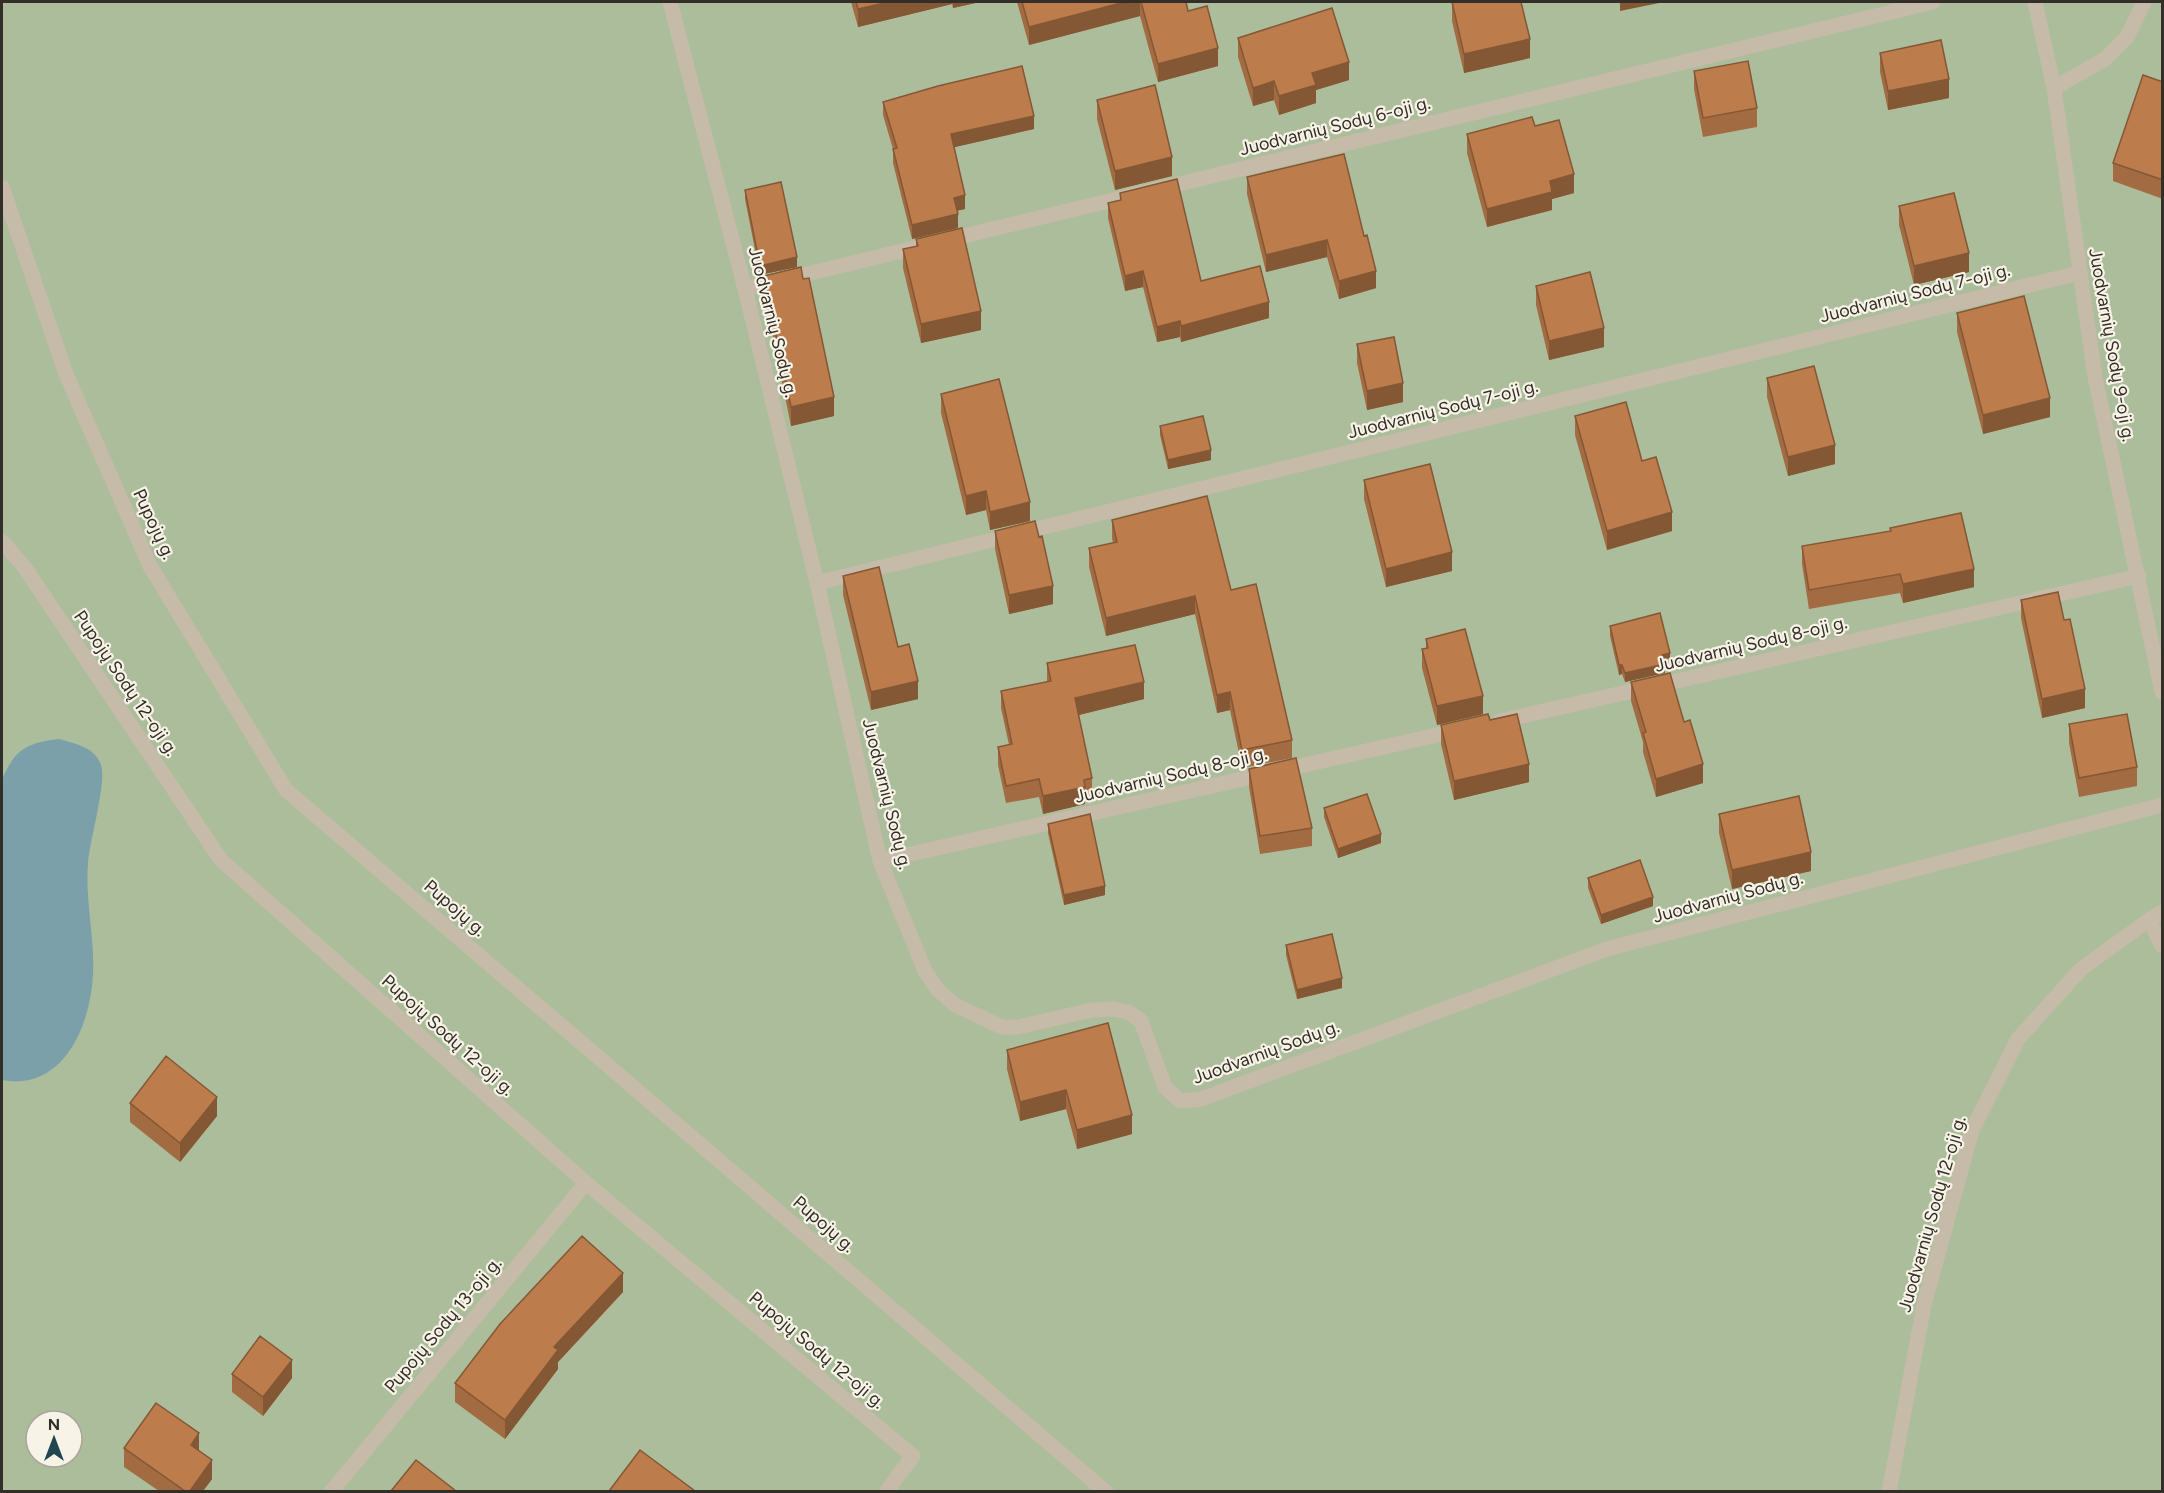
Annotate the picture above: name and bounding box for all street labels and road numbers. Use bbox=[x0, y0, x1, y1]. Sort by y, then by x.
street label: Juodvarnių Sodų 6-oji g. bbox=[1237, 92, 1433, 160]
street label: Juodvarnių Sodų g. bbox=[744, 244, 802, 400]
street label: Juodvarnių Sodų 9-oji g. bbox=[2084, 247, 2140, 443]
street label: Juodvarnių Sodų 7-oji g. bbox=[1818, 259, 2012, 327]
street label: Juodvarnių Sodų 7-oji g. bbox=[1346, 375, 1540, 443]
street label: Pupojų g. bbox=[128, 485, 180, 563]
street label: Pupojų Sodų 12-oji g. bbox=[69, 606, 183, 760]
street label: Juodvarnių Sodų 8-oji g. bbox=[1653, 611, 1849, 677]
street label: Juodvarnių Sodų g. bbox=[858, 716, 916, 872]
street label: Juodvarnių Sodų 8-oji g. bbox=[1073, 742, 1269, 808]
street label: Juodvarnių Sodų g. bbox=[1651, 866, 1805, 928]
street label: Pupojų g. bbox=[419, 875, 491, 941]
street label: Pupojų Sodų 12-oji g. bbox=[377, 970, 519, 1100]
street label: Juodvarnių Sodų g. bbox=[1190, 1015, 1342, 1089]
street label: Juodvarnių Sodų 12-oji g. bbox=[1893, 1113, 1971, 1315]
street label: Pupojų g. bbox=[788, 1191, 860, 1257]
street label: Pupojų Sodų 13-oji g. bbox=[380, 1253, 506, 1397]
street label: Pupojų Sodų 12-oji g. bbox=[745, 1287, 889, 1413]

